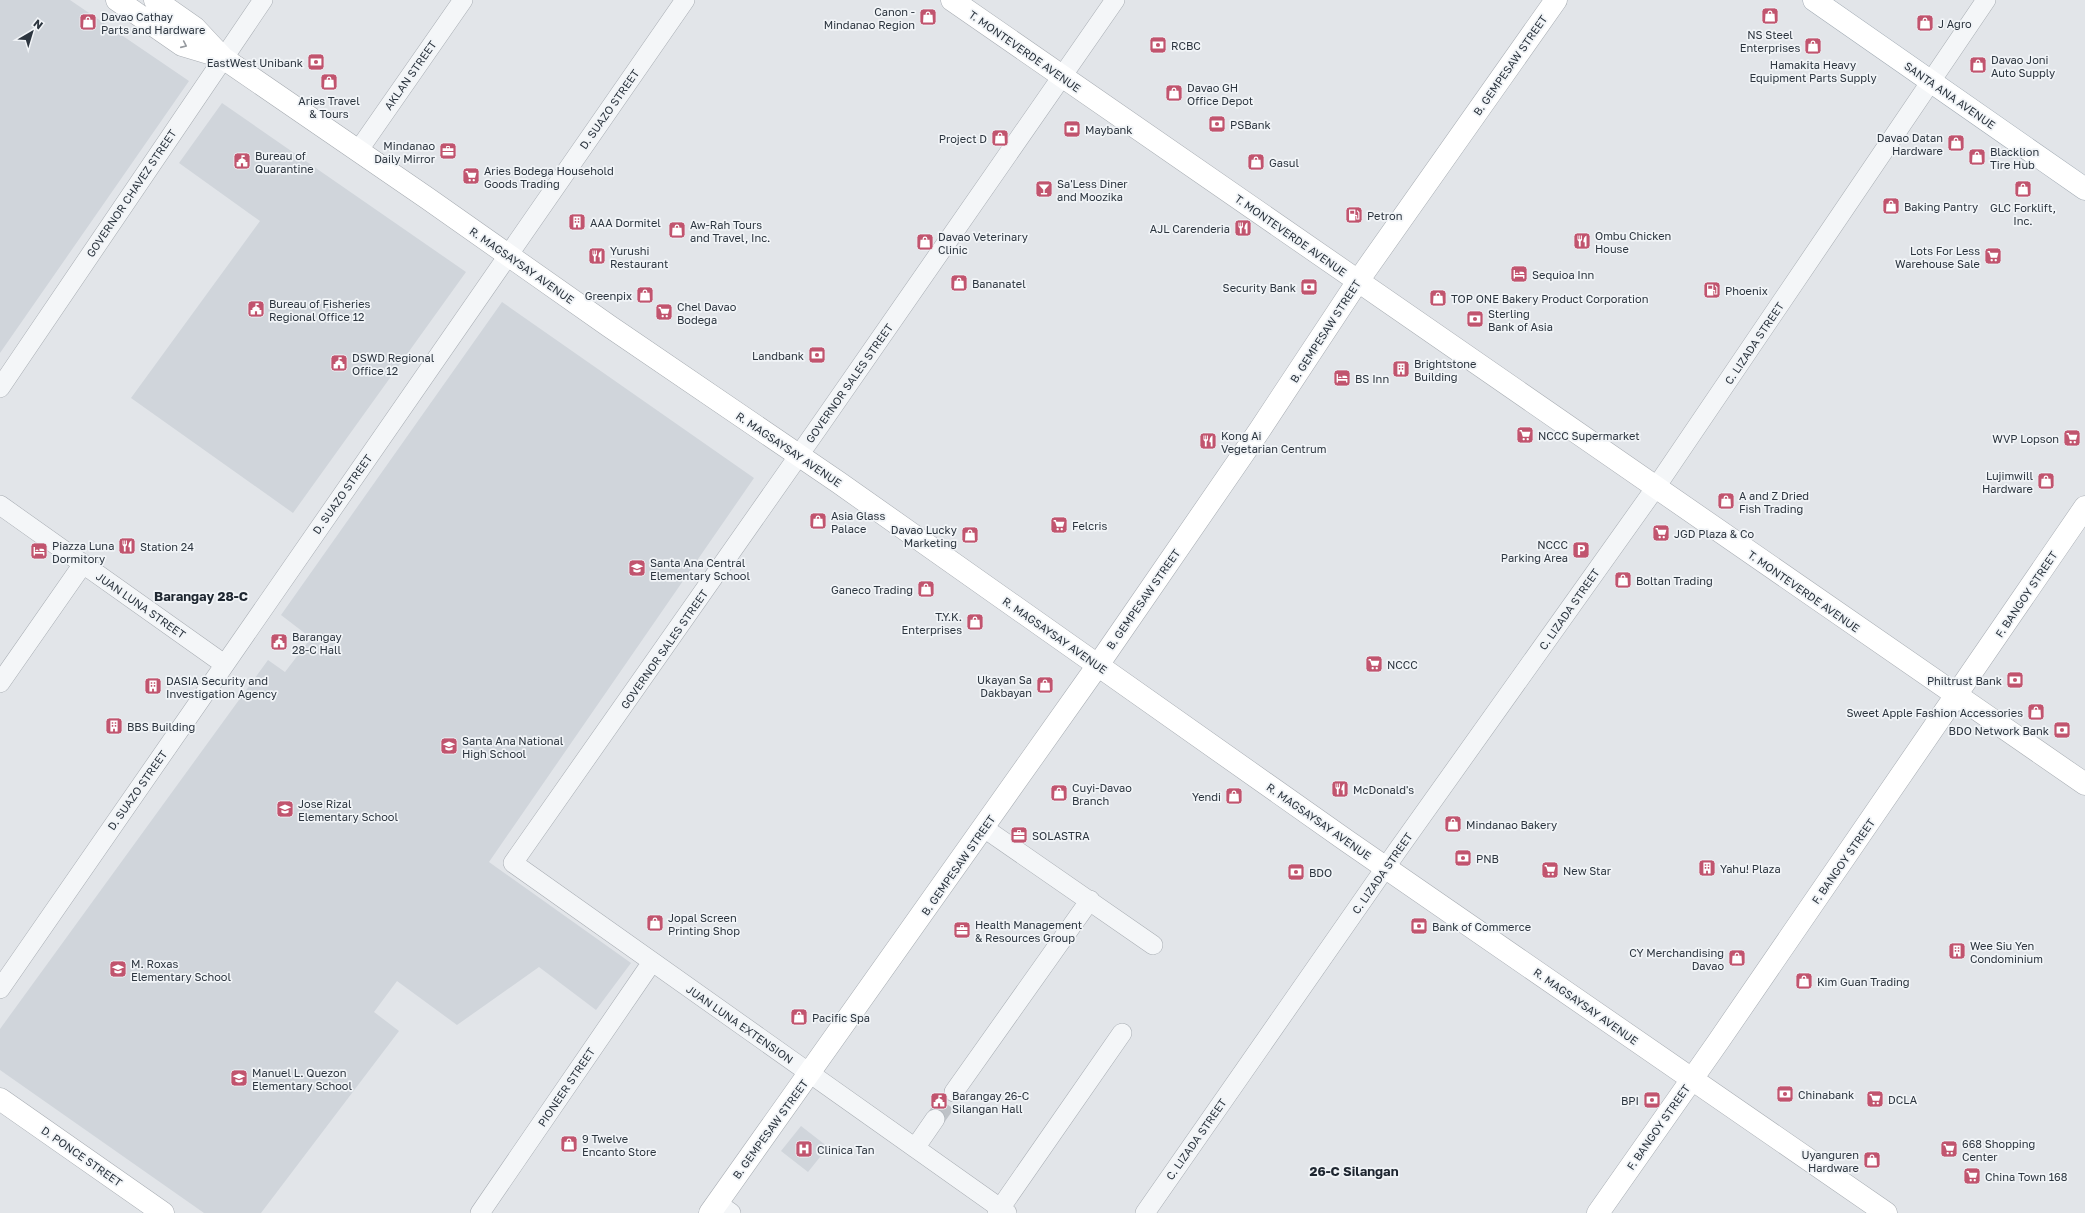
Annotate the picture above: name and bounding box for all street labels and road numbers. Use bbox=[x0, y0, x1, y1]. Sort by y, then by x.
street label: T. MONTEVERDE AVENUE bbox=[967, 7, 1084, 95]
street label: B. GEMPESAW STREET bbox=[1470, 12, 1550, 118]
street label: AKLAN STREET bbox=[381, 38, 439, 112]
street label: SANTA ANA AVENUE bbox=[1902, 59, 1998, 131]
street label: D. SUAZO STREET bbox=[577, 66, 642, 151]
street label: GOVERNOR CHAVEZ STREET bbox=[83, 127, 179, 259]
street label: T. MONTEVERDE AVENUE bbox=[1233, 191, 1350, 279]
street label: R. MAGSAYSAY AVENUE bbox=[467, 224, 577, 306]
street label: B. GEMPESAW STREET bbox=[1287, 277, 1363, 385]
street label: C. LIZADA STREET bbox=[1722, 299, 1786, 387]
street label: GOVERNOR SALES STREET bbox=[803, 321, 895, 445]
street label: R. MAGSAYSAY AVENUE bbox=[734, 409, 844, 489]
street label: D. SUAZO STREET bbox=[310, 451, 375, 536]
street label: B. GEMPESAW STREET bbox=[1103, 546, 1183, 652]
street label: T. MONTEVERDE AVENUE bbox=[1746, 547, 1863, 635]
street label: F. BANGOY STREET bbox=[1992, 548, 2060, 640]
street label: C. LIZADA STREET bbox=[1536, 566, 1602, 652]
street label: JUAN LUNA STREET bbox=[94, 569, 188, 641]
street label: GOVERNOR SALES STREET bbox=[618, 587, 710, 711]
street label: R. MAGSAYSAY AVENUE bbox=[1000, 594, 1110, 676]
street label: D. SUAZO STREET bbox=[105, 747, 170, 832]
street label: R. MAGSAYSAY AVENUE bbox=[1264, 780, 1374, 862]
street label: B. GEMPESAW STREET bbox=[918, 812, 998, 918]
street label: F. BANGOY STREET bbox=[1809, 816, 1877, 906]
street label: C. LIZADA STREET bbox=[1349, 830, 1415, 916]
street label: R. MAGSAYSAY AVENUE bbox=[1531, 965, 1641, 1047]
street label: JUAN LUNA EXTENSION bbox=[684, 982, 796, 1066]
street label: PIONEER STREET bbox=[535, 1045, 597, 1129]
street label: B. GEMPESAW STREET bbox=[730, 1077, 811, 1181]
street label: F. BANGOY STREET bbox=[1624, 1082, 1692, 1172]
street label: C. LIZADA STREET bbox=[1163, 1096, 1229, 1182]
street label: D. PONCE STREET bbox=[39, 1123, 125, 1189]

